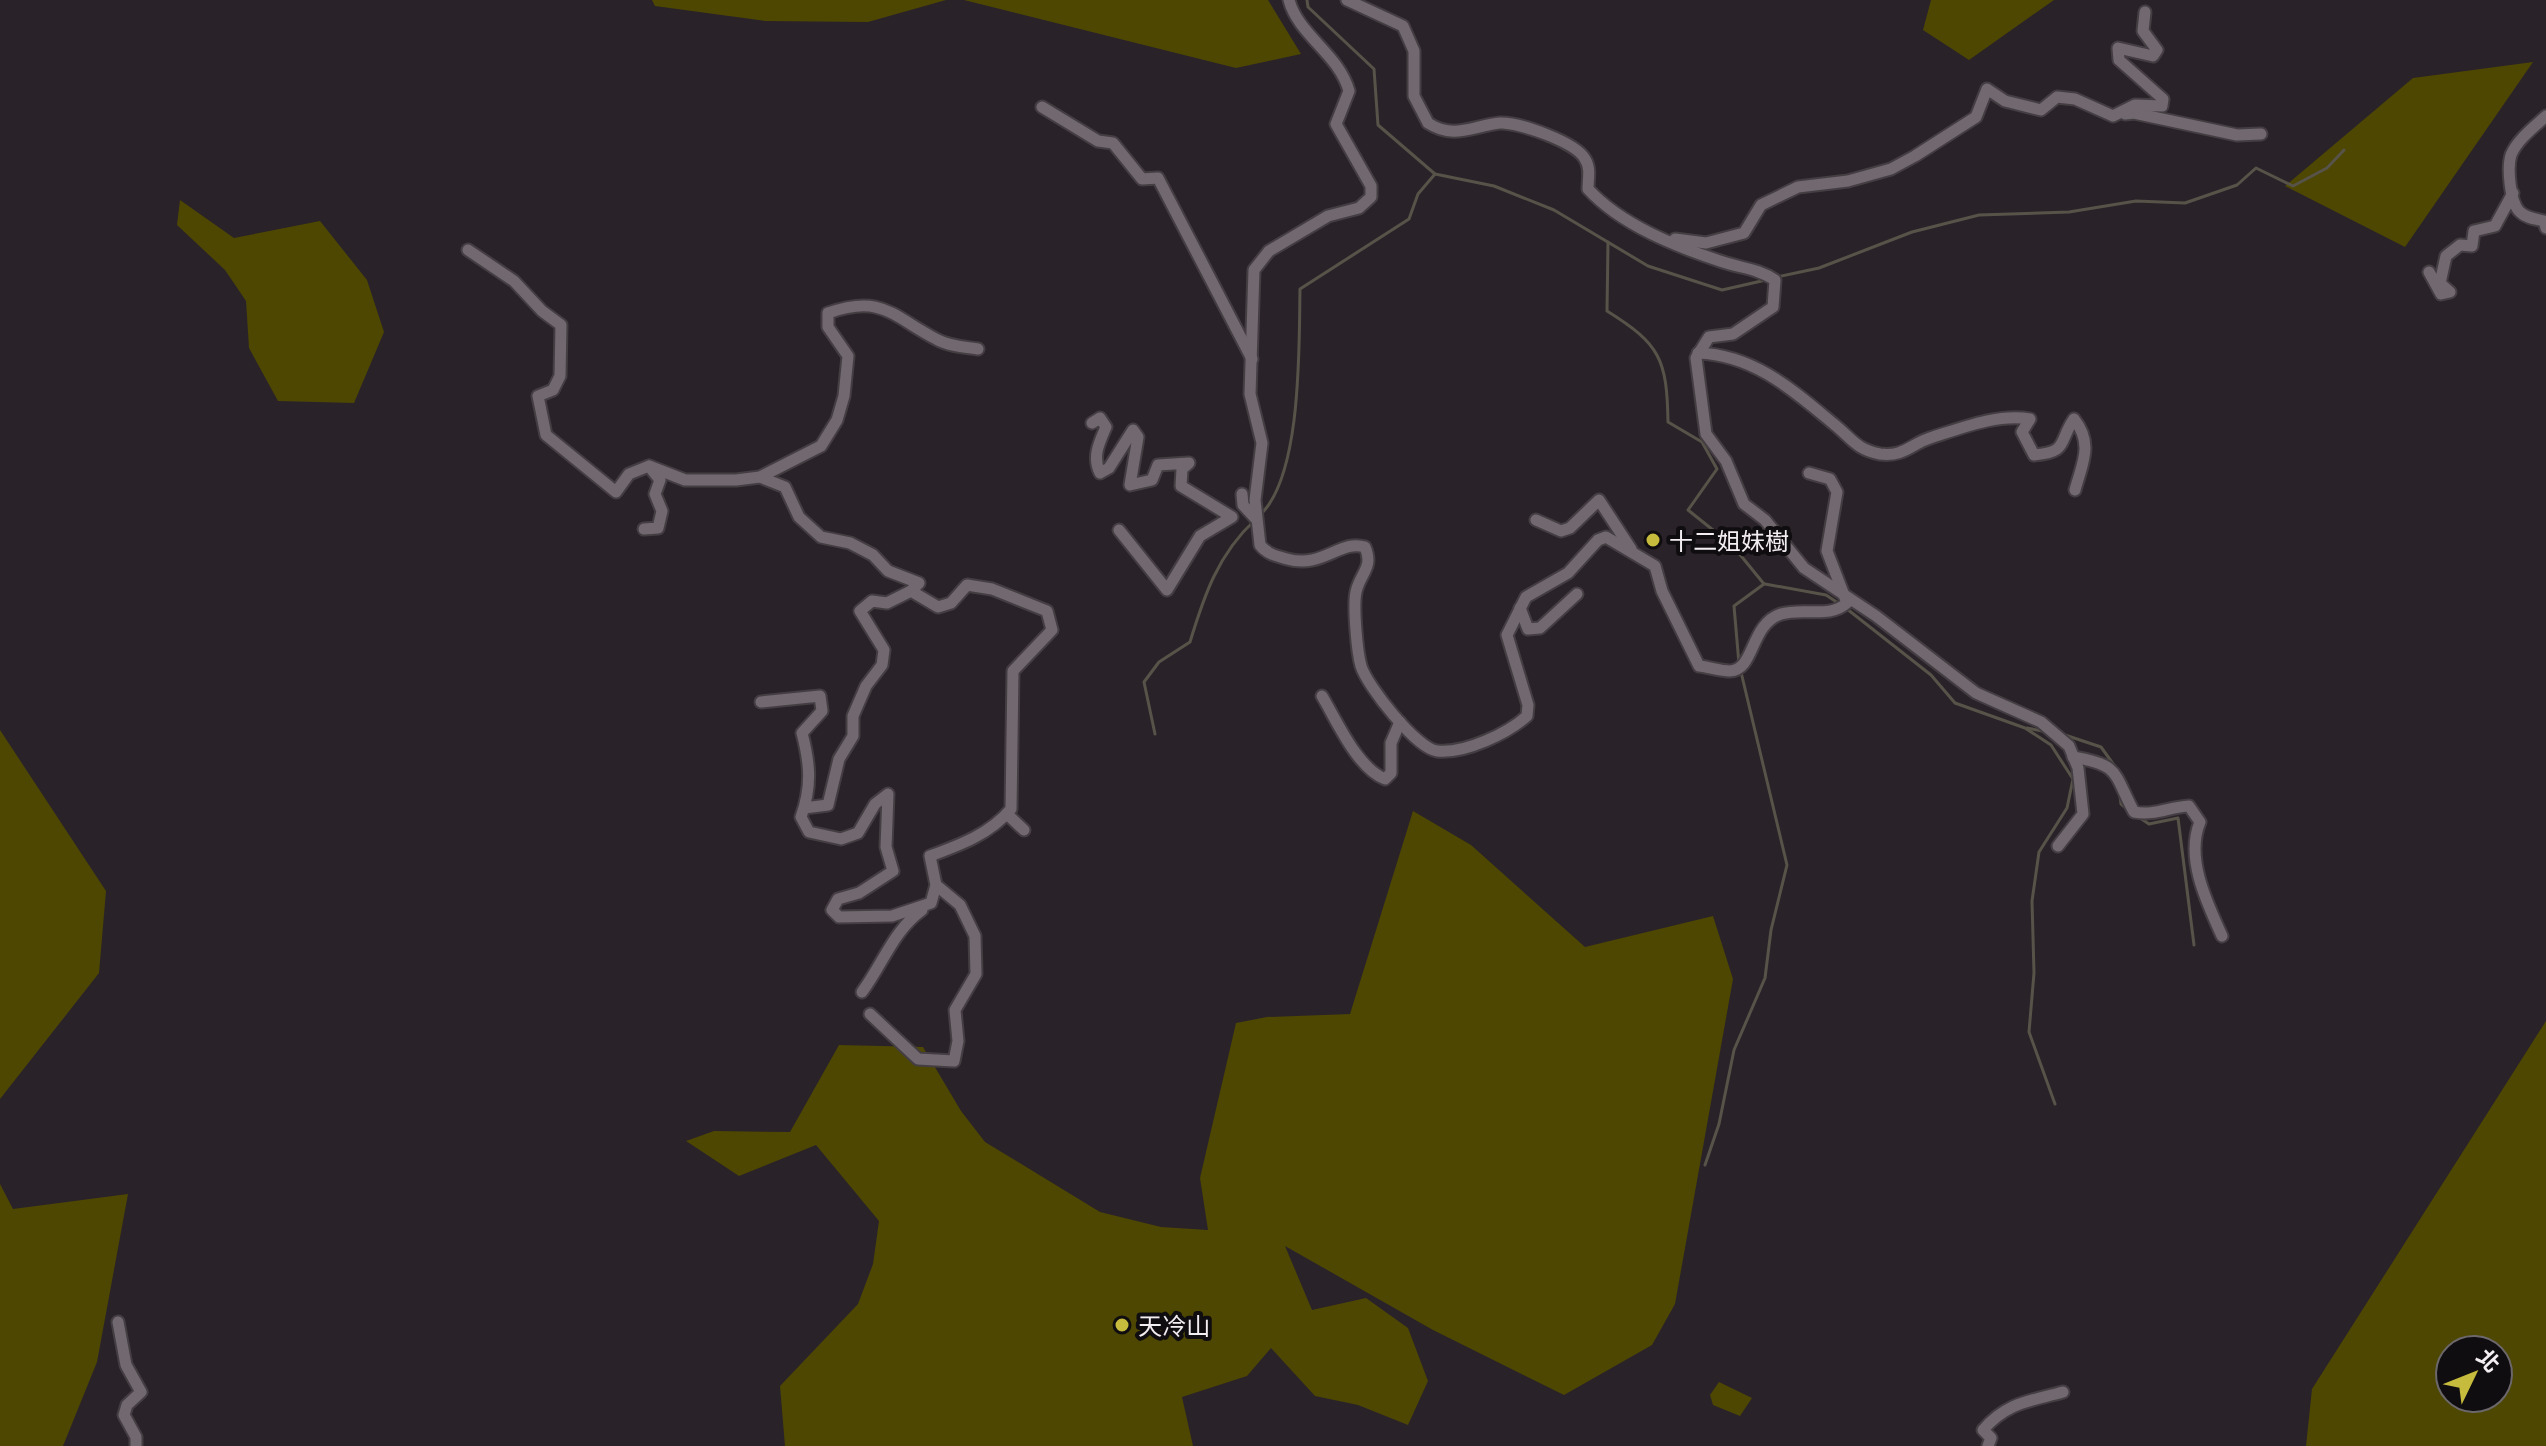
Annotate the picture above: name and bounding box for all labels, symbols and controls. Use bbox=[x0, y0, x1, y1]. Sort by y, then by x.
place label: 十二姐妹樹 bbox=[1669, 524, 1789, 556]
marker: 十二姐妹樹 bbox=[1644, 531, 1662, 549]
place label: 天冷山 bbox=[1138, 1309, 1210, 1341]
marker: 天冷山 bbox=[1113, 1316, 1131, 1334]
north arrow bbox=[2434, 1334, 2514, 1414]
text: 北 bbox=[2471, 1341, 2508, 1378]

